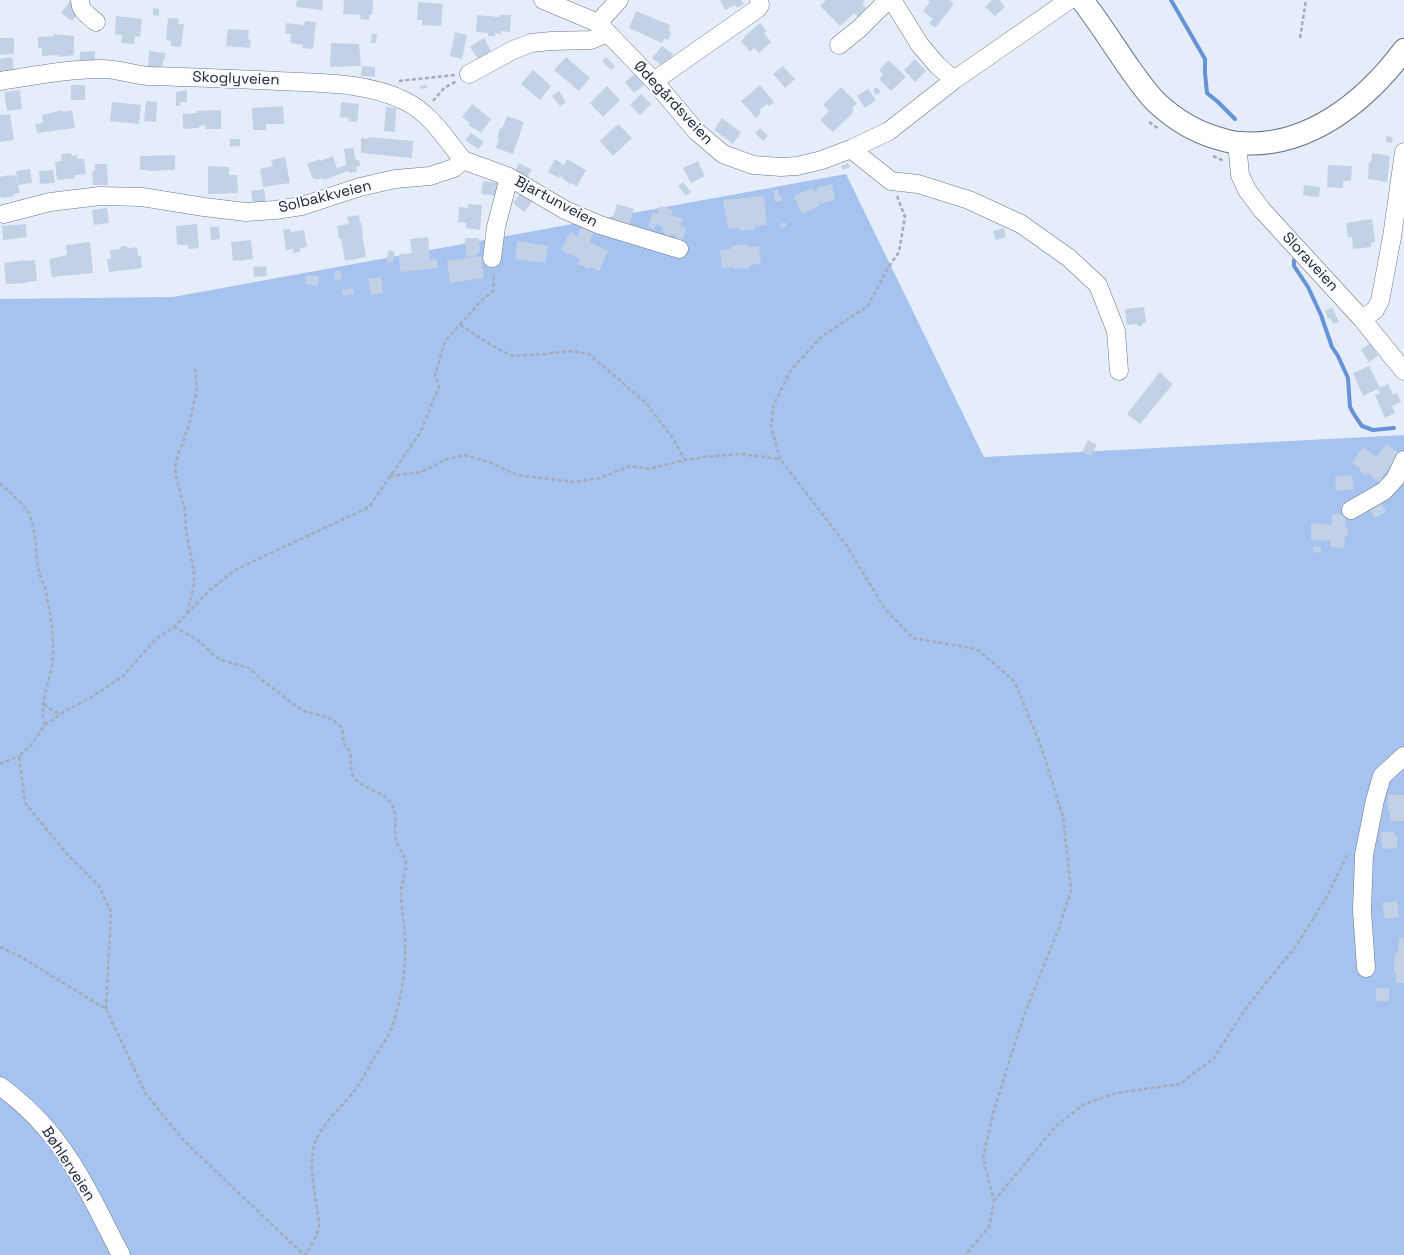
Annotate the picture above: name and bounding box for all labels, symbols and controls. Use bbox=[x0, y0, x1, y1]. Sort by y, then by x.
street label: Ødegårdsveien bbox=[630, 57, 716, 149]
street label: Skoglyveien bbox=[192, 68, 280, 90]
street label: Bjartunveien bbox=[511, 173, 601, 231]
street label: Solbakkveien bbox=[277, 177, 373, 217]
street label: Sloraveien bbox=[1278, 229, 1342, 295]
street label: Bøhlerveien bbox=[37, 1123, 99, 1205]

